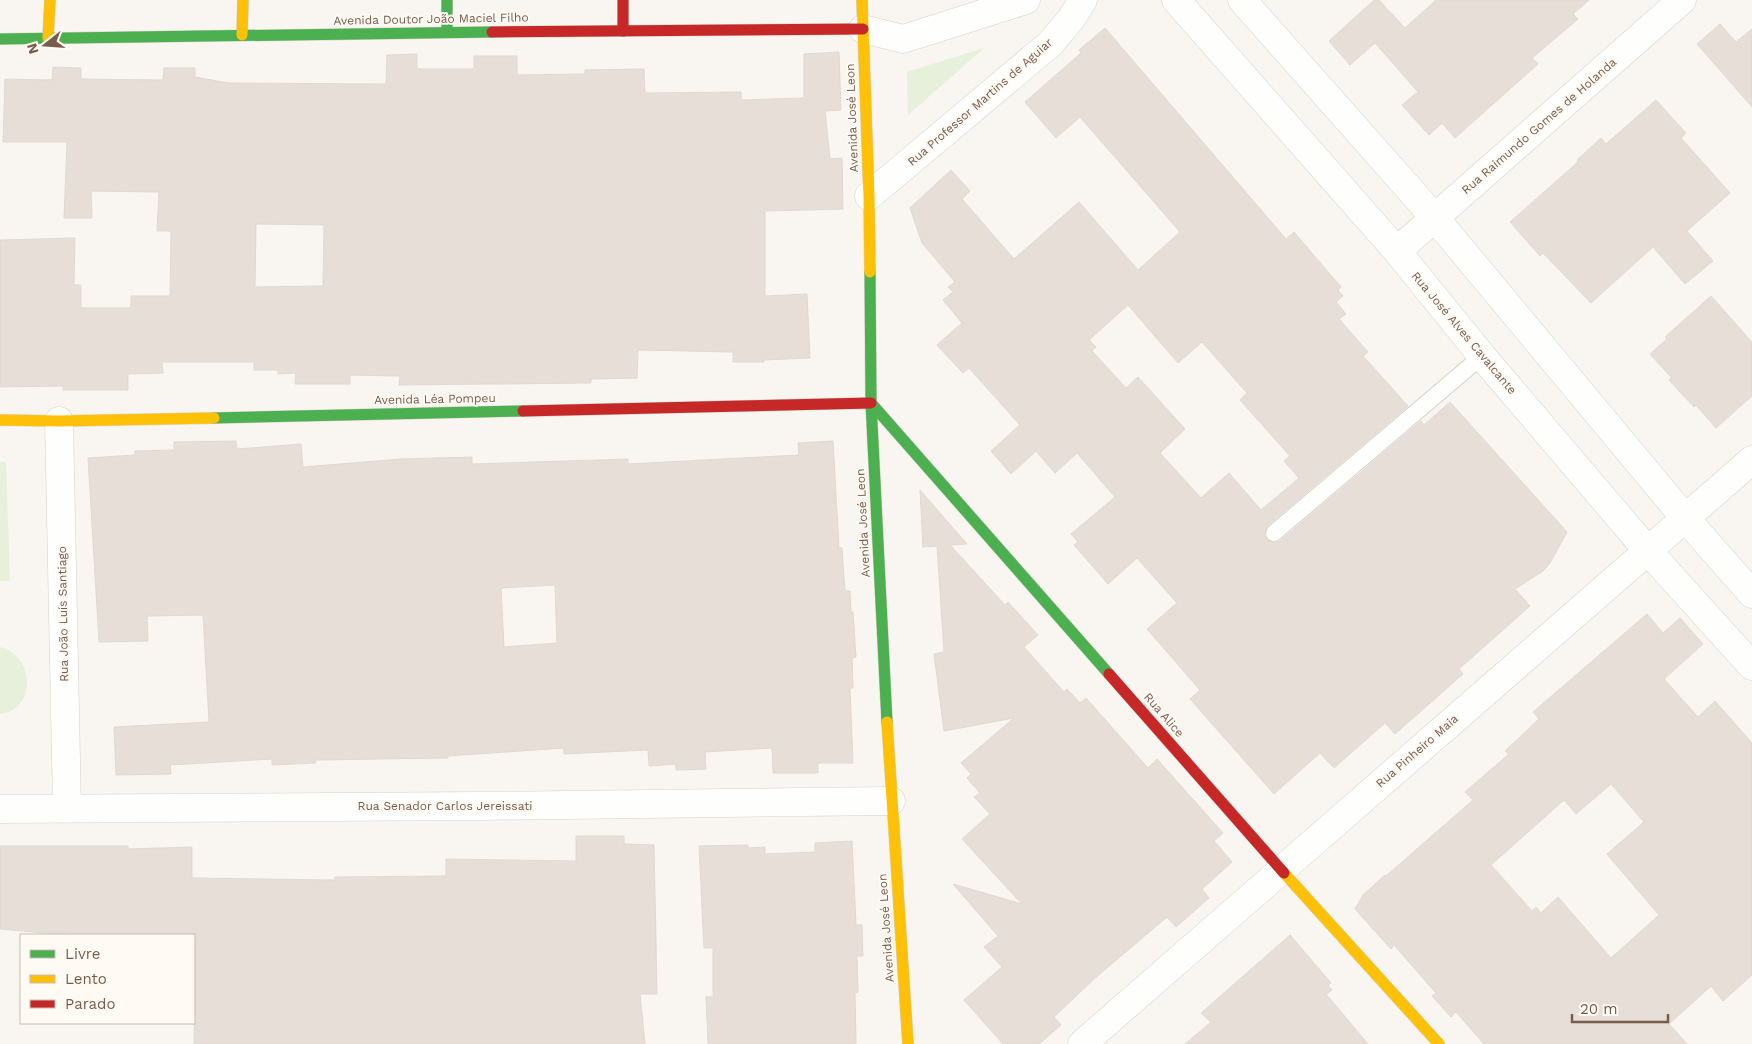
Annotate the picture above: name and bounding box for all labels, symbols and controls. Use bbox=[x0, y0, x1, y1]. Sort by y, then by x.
street label: Avenida Doutor João Maciel Filho bbox=[333, 10, 529, 28]
north arrow bbox=[20, 20, 70, 70]
street label: Rua Professor Martins de Aguiar bbox=[905, 35, 1055, 169]
text: N bbox=[23, 42, 42, 56]
street label: Rua Raimundo Gomes de Holanda bbox=[1459, 55, 1619, 197]
street label: Avenida José Leon bbox=[843, 63, 861, 173]
street label: Rua José Alves Cavalcante bbox=[1409, 269, 1519, 397]
street label: Avenida Léa Pompeu bbox=[374, 391, 496, 407]
street label: Avenida José Leon bbox=[853, 468, 873, 578]
street label: Rua João Luís Santiago bbox=[55, 546, 71, 682]
street label: Rua Alice bbox=[1141, 690, 1187, 740]
street label: Rua Pinheiro Maia bbox=[1373, 711, 1461, 790]
street label: Rua Senador Carlos Jereissati bbox=[358, 799, 532, 813]
street label: Avenida José Leon bbox=[875, 873, 897, 983]
legend bbox=[20, 934, 195, 1024]
text: Livre bbox=[65, 945, 100, 963]
text: Lento bbox=[65, 970, 107, 988]
scale bar bbox=[1572, 992, 1668, 1024]
text: Parado bbox=[65, 995, 115, 1013]
text: 20 m bbox=[1580, 1000, 1618, 1018]

